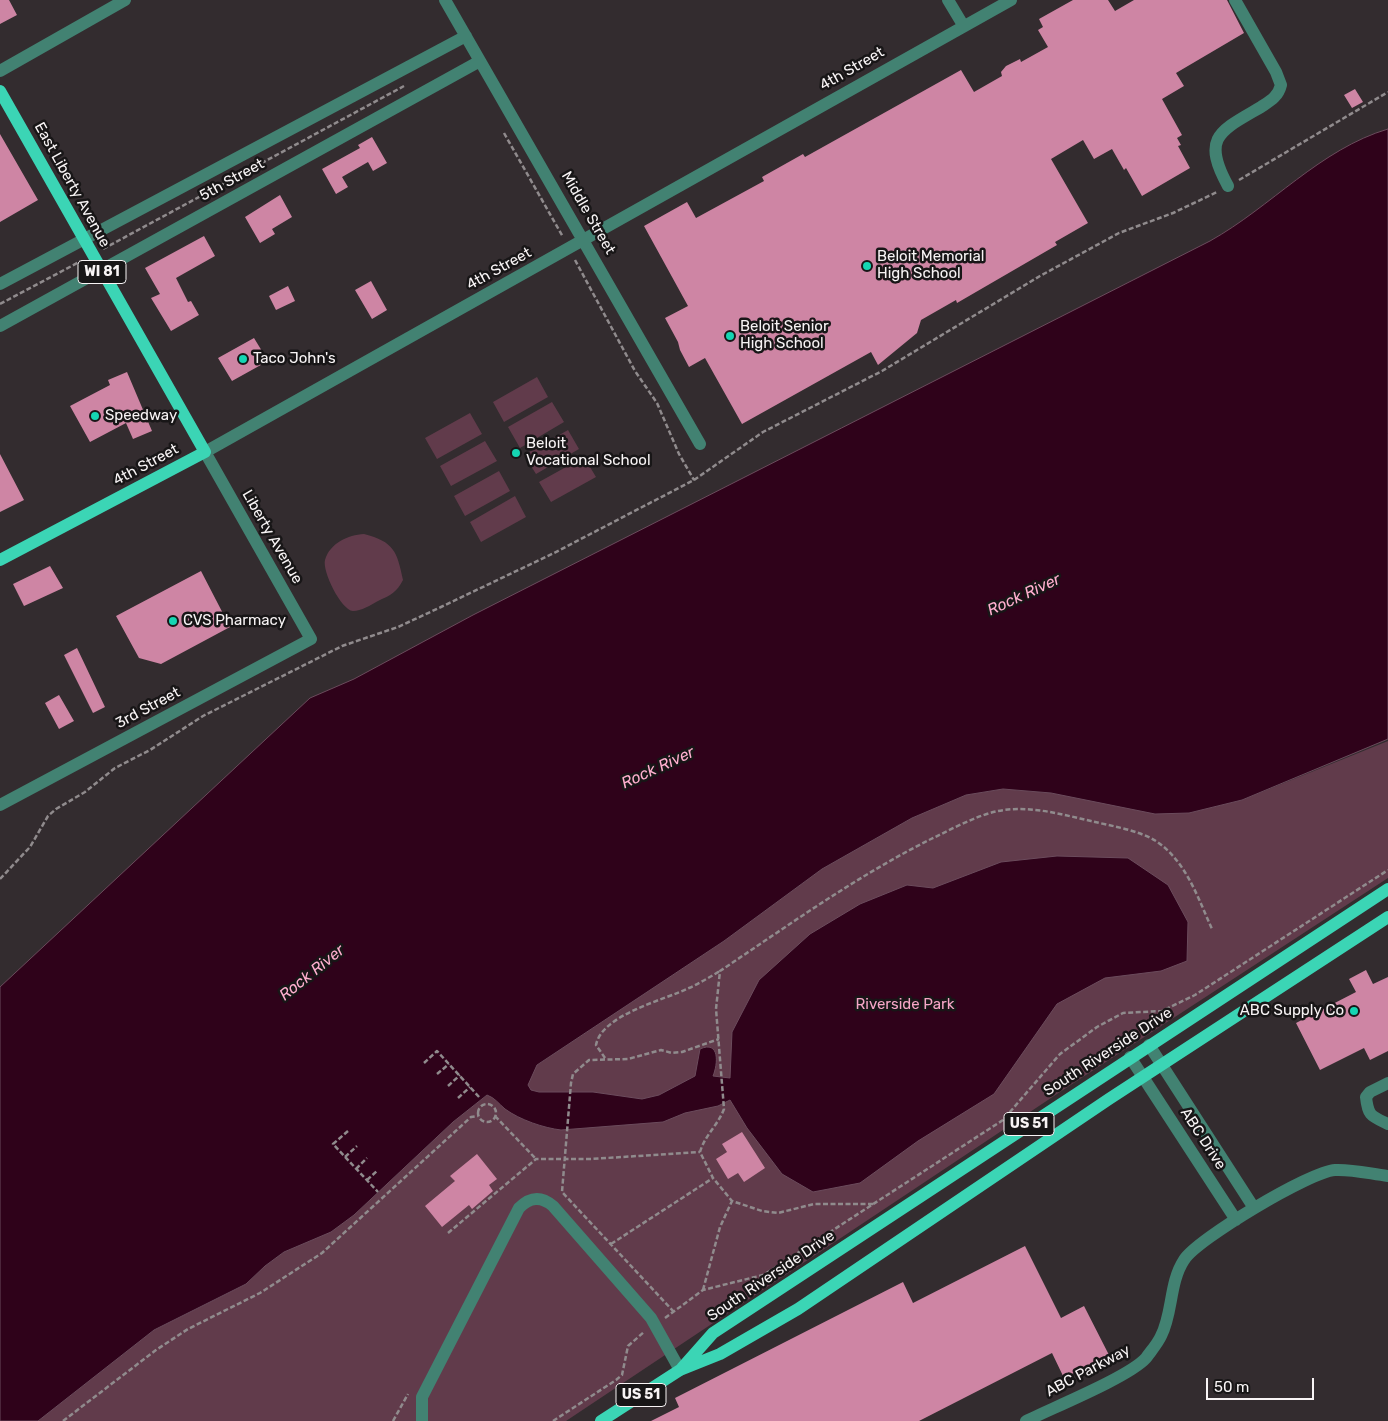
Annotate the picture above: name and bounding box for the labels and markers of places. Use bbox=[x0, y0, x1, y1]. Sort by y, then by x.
place label: Beloit Memorial High School bbox=[877, 248, 984, 283]
marker: Beloit Memorial High School bbox=[861, 260, 873, 272]
place label: Beloit Senior High School bbox=[740, 318, 829, 353]
marker: Beloit Senior High School bbox=[724, 330, 736, 342]
place label: Taco John's bbox=[253, 350, 336, 368]
marker: Taco John's bbox=[237, 353, 249, 365]
place label: Speedway bbox=[105, 407, 177, 425]
marker: Speedway bbox=[89, 410, 101, 422]
place label: Beloit Vocational School bbox=[526, 435, 651, 470]
marker: Beloit Vocational School bbox=[510, 447, 522, 459]
place label: CVS Pharmacy bbox=[183, 612, 286, 630]
marker: CVS Pharmacy bbox=[167, 615, 179, 627]
place label: ABC Supply Co bbox=[1240, 1002, 1344, 1020]
marker: ABC Supply Co bbox=[1348, 1005, 1360, 1017]

